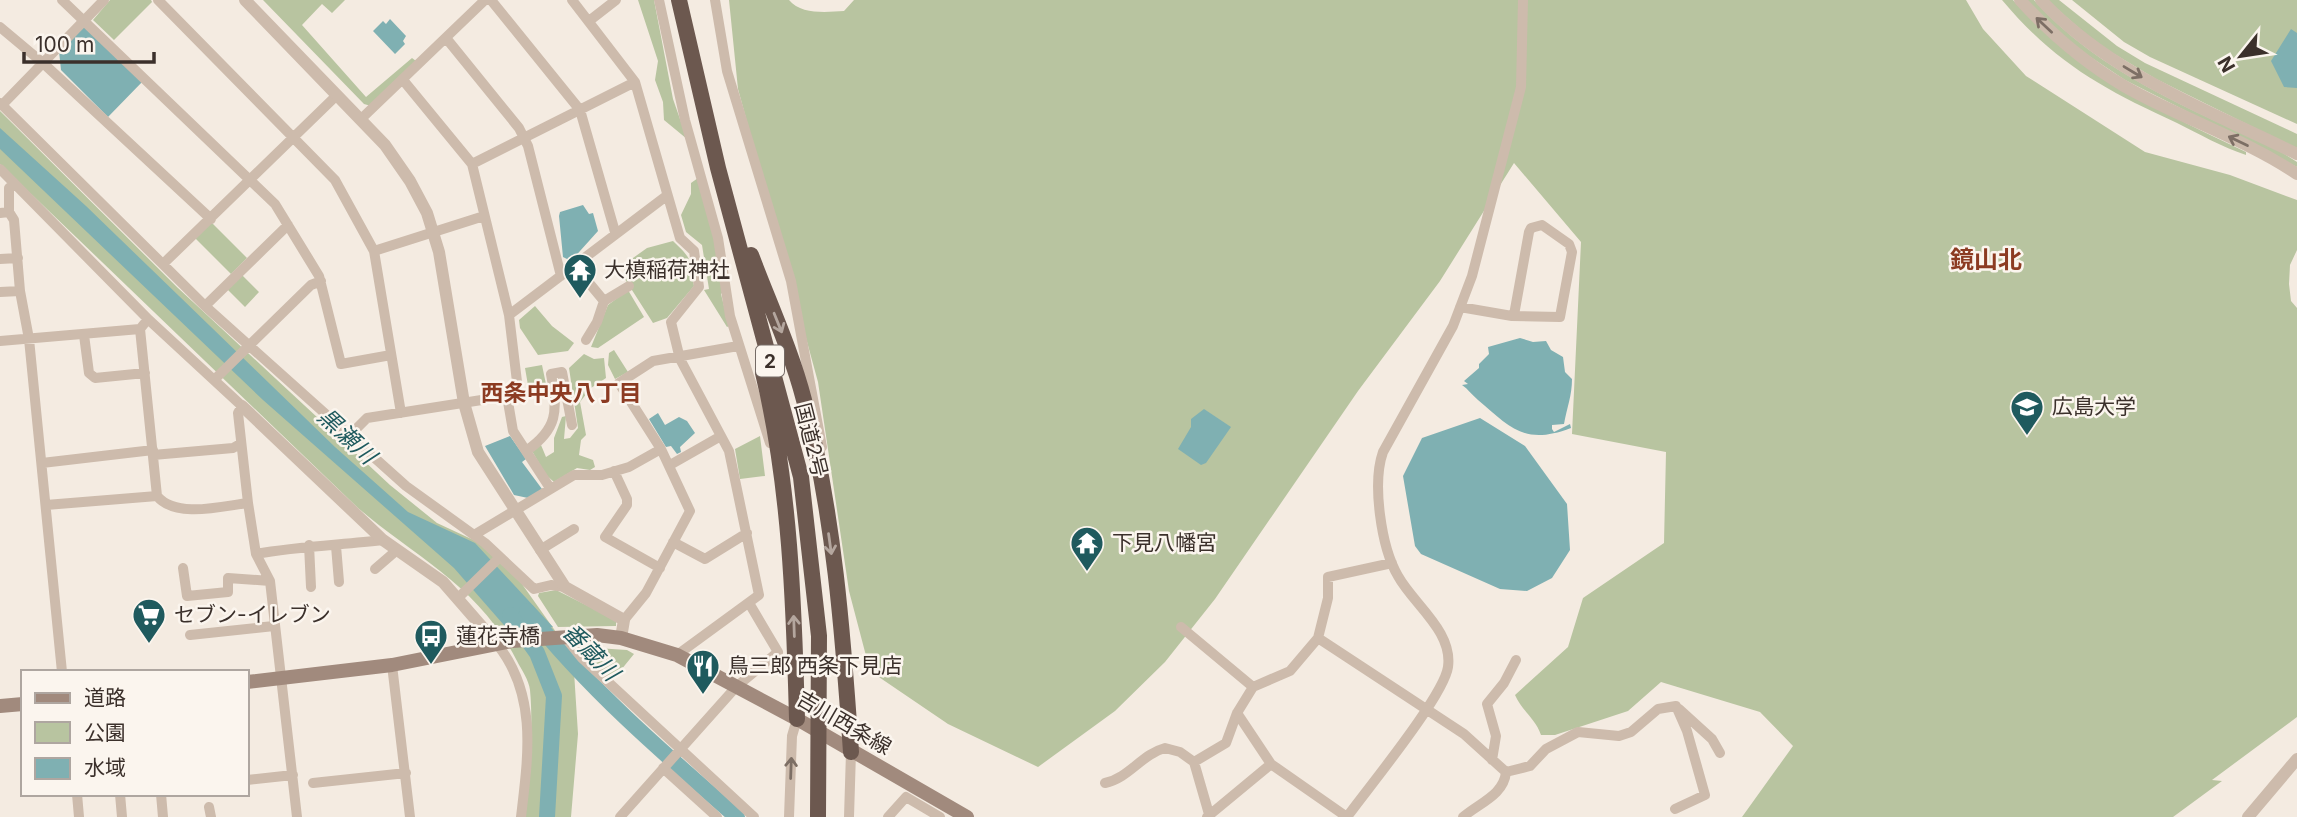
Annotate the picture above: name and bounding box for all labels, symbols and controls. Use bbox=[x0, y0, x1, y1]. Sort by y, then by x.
one-way arrow bbox=[2036, 16, 2053, 33]
scale bar bbox=[24, 21, 154, 65]
north arrow bbox=[2206, 21, 2276, 91]
text: 100 m bbox=[35, 32, 94, 57]
text: N bbox=[2213, 52, 2240, 76]
one-way arrow bbox=[2122, 65, 2142, 79]
one-way arrow bbox=[2228, 134, 2249, 147]
district label: 鏡山北 bbox=[1950, 245, 2022, 274]
temple icon: 大槙稲荷神社 bbox=[561, 251, 599, 300]
place label: 大槙稲荷神社 bbox=[604, 257, 730, 282]
one-way arrow bbox=[772, 312, 785, 333]
road number: 2 bbox=[756, 346, 784, 376]
district label: 西条中央八丁目 bbox=[481, 379, 642, 407]
school or university icon: 広島大学 bbox=[2008, 388, 2046, 437]
place label: 広島大学 bbox=[2052, 394, 2136, 419]
street label: 国道2号 bbox=[790, 400, 833, 480]
water label: 黒瀬川 bbox=[312, 402, 384, 472]
temple icon: 下見八幡宮 bbox=[1068, 524, 1106, 573]
place label: 下見八幡宮 bbox=[1112, 530, 1217, 555]
one-way arrow bbox=[824, 532, 837, 554]
supermarket icon: セブン-イレブン bbox=[130, 596, 168, 645]
place label: セブン-イレブン bbox=[174, 602, 331, 627]
one-way arrow bbox=[787, 615, 801, 638]
bus stop icon: 蓮花寺橋 bbox=[412, 617, 450, 666]
water label: 番蔵川 bbox=[557, 617, 627, 689]
place label: 蓮花寺橋 bbox=[456, 623, 540, 648]
restaurant icon: 鳥三郎 西条下見店 bbox=[684, 647, 722, 696]
place label: 鳥三郎 西条下見店 bbox=[728, 653, 902, 678]
legend bbox=[21, 670, 248, 796]
text: 道路 bbox=[84, 685, 126, 710]
street label: 吉川西条線 bbox=[793, 685, 896, 760]
text: 公園 bbox=[84, 720, 126, 745]
text: 水域 bbox=[84, 755, 126, 780]
one-way arrow bbox=[785, 756, 798, 779]

